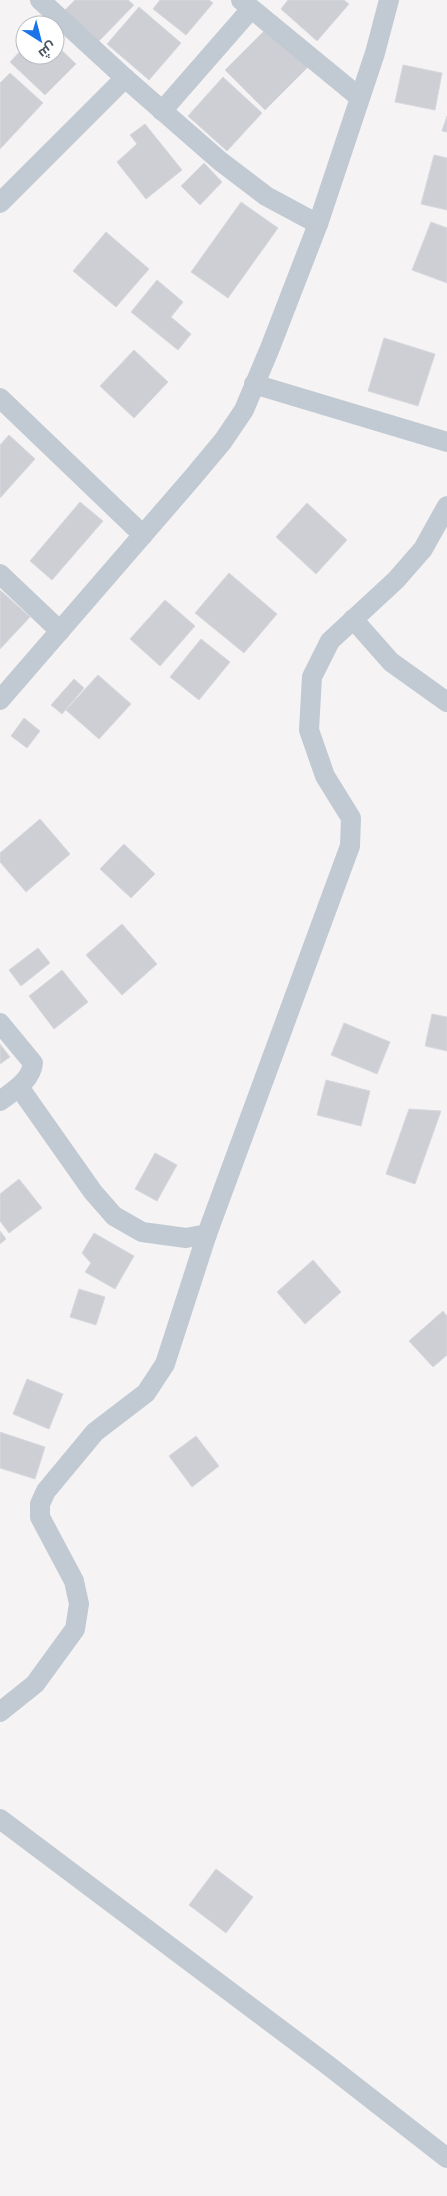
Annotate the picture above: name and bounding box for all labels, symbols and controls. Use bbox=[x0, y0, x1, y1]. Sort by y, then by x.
north arrow bbox=[15, 15, 65, 65]
text: ش bbox=[35, 38, 60, 63]

